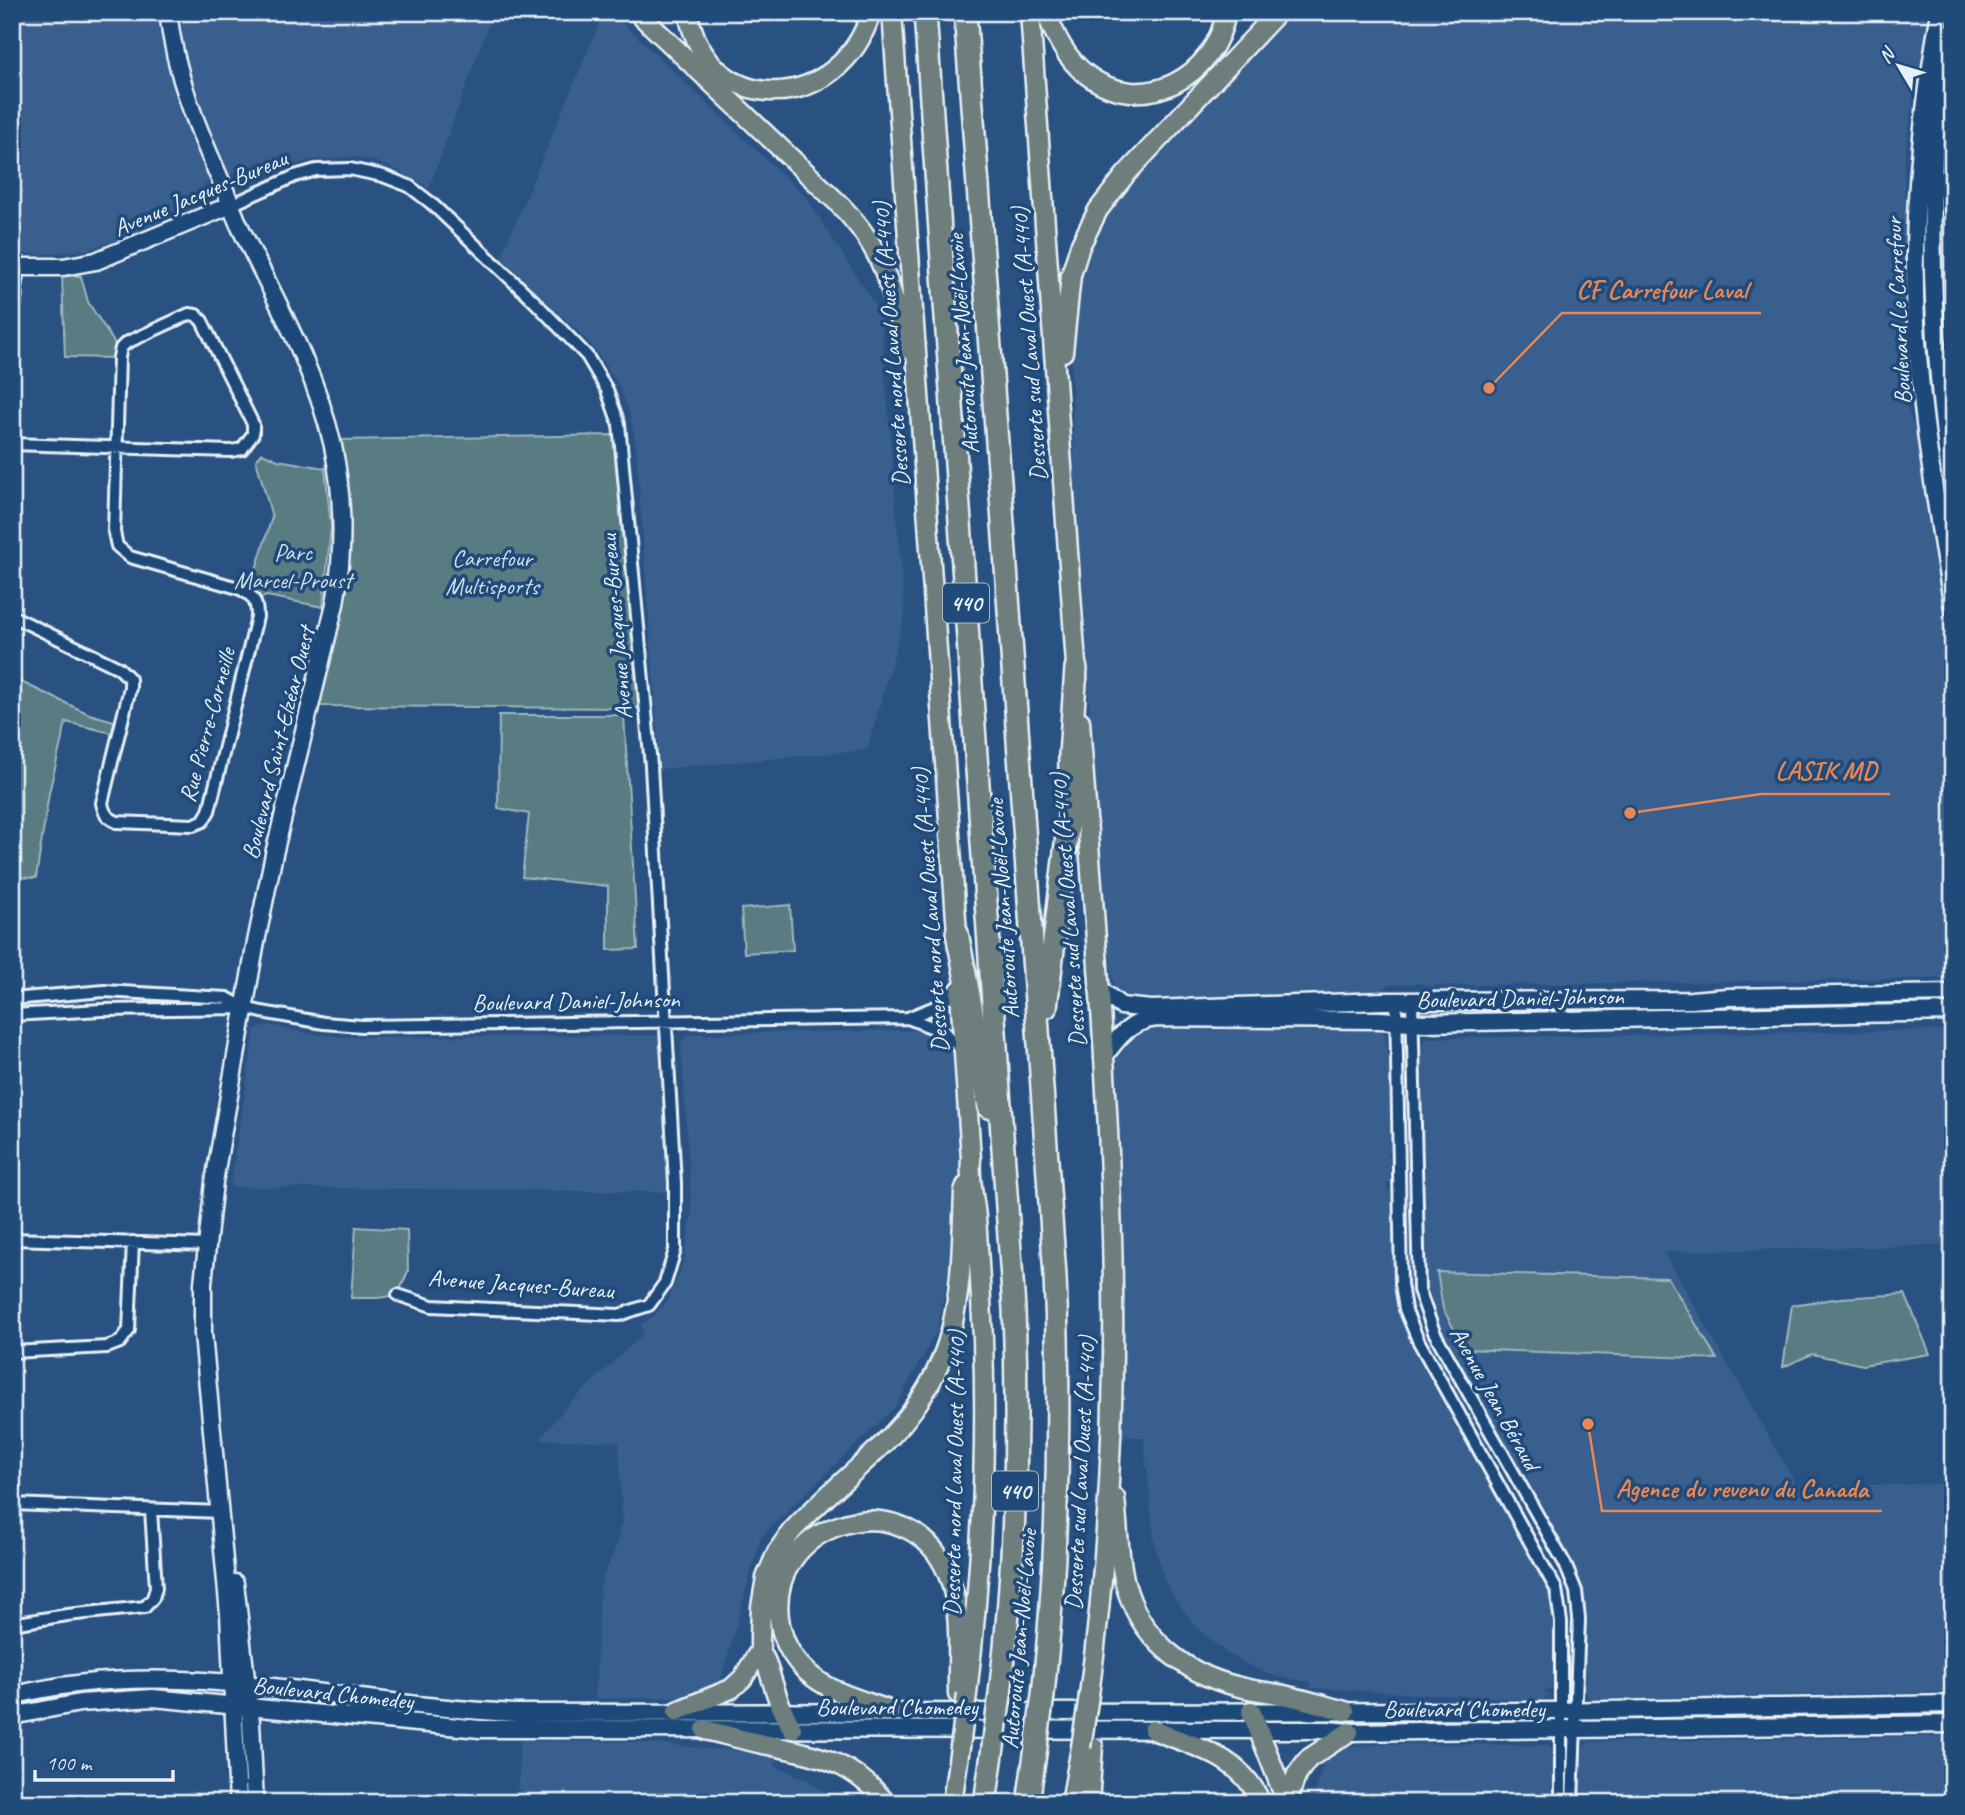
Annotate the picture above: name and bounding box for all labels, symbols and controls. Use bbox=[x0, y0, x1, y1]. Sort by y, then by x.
north arrow bbox=[1864, 32, 1934, 102]
text: N bbox=[1873, 42, 1901, 68]
street label: Avenue Jacques-Bureau bbox=[109, 142, 293, 243]
street label: Desserte nord Laval Ouest (A-440) bbox=[866, 199, 916, 487]
street label: Desserte sud Laval Ouest (A-440) bbox=[1004, 205, 1054, 482]
street label: Boulevard Le Carrefour bbox=[1878, 214, 1918, 405]
street label: Autoroute Jean-Noël-Lavoie bbox=[940, 231, 986, 455]
callout: CF Carrefour Laval bbox=[1562, 266, 1761, 313]
text: CF Carrefour Laval bbox=[1576, 273, 1753, 306]
street label: Avenue Jacques-Bureau bbox=[593, 531, 639, 721]
park label: Parc Marcel-Proust bbox=[234, 537, 355, 595]
park label: Carrefour Multisports bbox=[445, 543, 541, 601]
road number: 440 bbox=[943, 583, 989, 622]
street label: Boulevard Saint-Elzéar Ouest bbox=[235, 621, 322, 862]
street label: Rue Pierre-Corneille bbox=[172, 642, 243, 805]
callout: LASIK MD bbox=[1761, 747, 1890, 794]
text: LASIK MD bbox=[1776, 754, 1879, 787]
street label: Desserte nord Laval Ouest (A-440) bbox=[905, 765, 955, 1053]
street label: Desserte sud Laval Ouest (A-440) bbox=[1043, 771, 1093, 1048]
street label: Autoroute Jean-Noël-Lavoie bbox=[980, 796, 1026, 1020]
street label: Boulevard Daniel-Johnson bbox=[1416, 981, 1625, 1015]
street label: Boulevard Daniel-Johnson bbox=[472, 984, 681, 1018]
street label: Avenue Jacques-Bureau bbox=[427, 1263, 617, 1306]
street label: Avenue Jean Béraud bbox=[1443, 1321, 1549, 1478]
street label: Desserte nord Laval Ouest (A-440) bbox=[937, 1329, 972, 1616]
street label: Desserte sud Laval Ouest (A-440) bbox=[1058, 1334, 1102, 1611]
callout: Agence du revenu du Canada bbox=[1602, 1464, 1882, 1511]
road number: 440 bbox=[992, 1472, 1038, 1510]
text: Agence du revenu du Canada bbox=[1616, 1472, 1870, 1505]
street label: Autoroute Jean-Noël-Lavoie bbox=[994, 1526, 1044, 1750]
street label: Boulevard Chomedey bbox=[251, 1670, 417, 1717]
street label: Boulevard Chomedey bbox=[816, 1692, 979, 1722]
street label: Boulevard Chomedey bbox=[1383, 1694, 1546, 1724]
scale bar bbox=[35, 1738, 173, 1782]
text: 100 m bbox=[46, 1750, 93, 1776]

